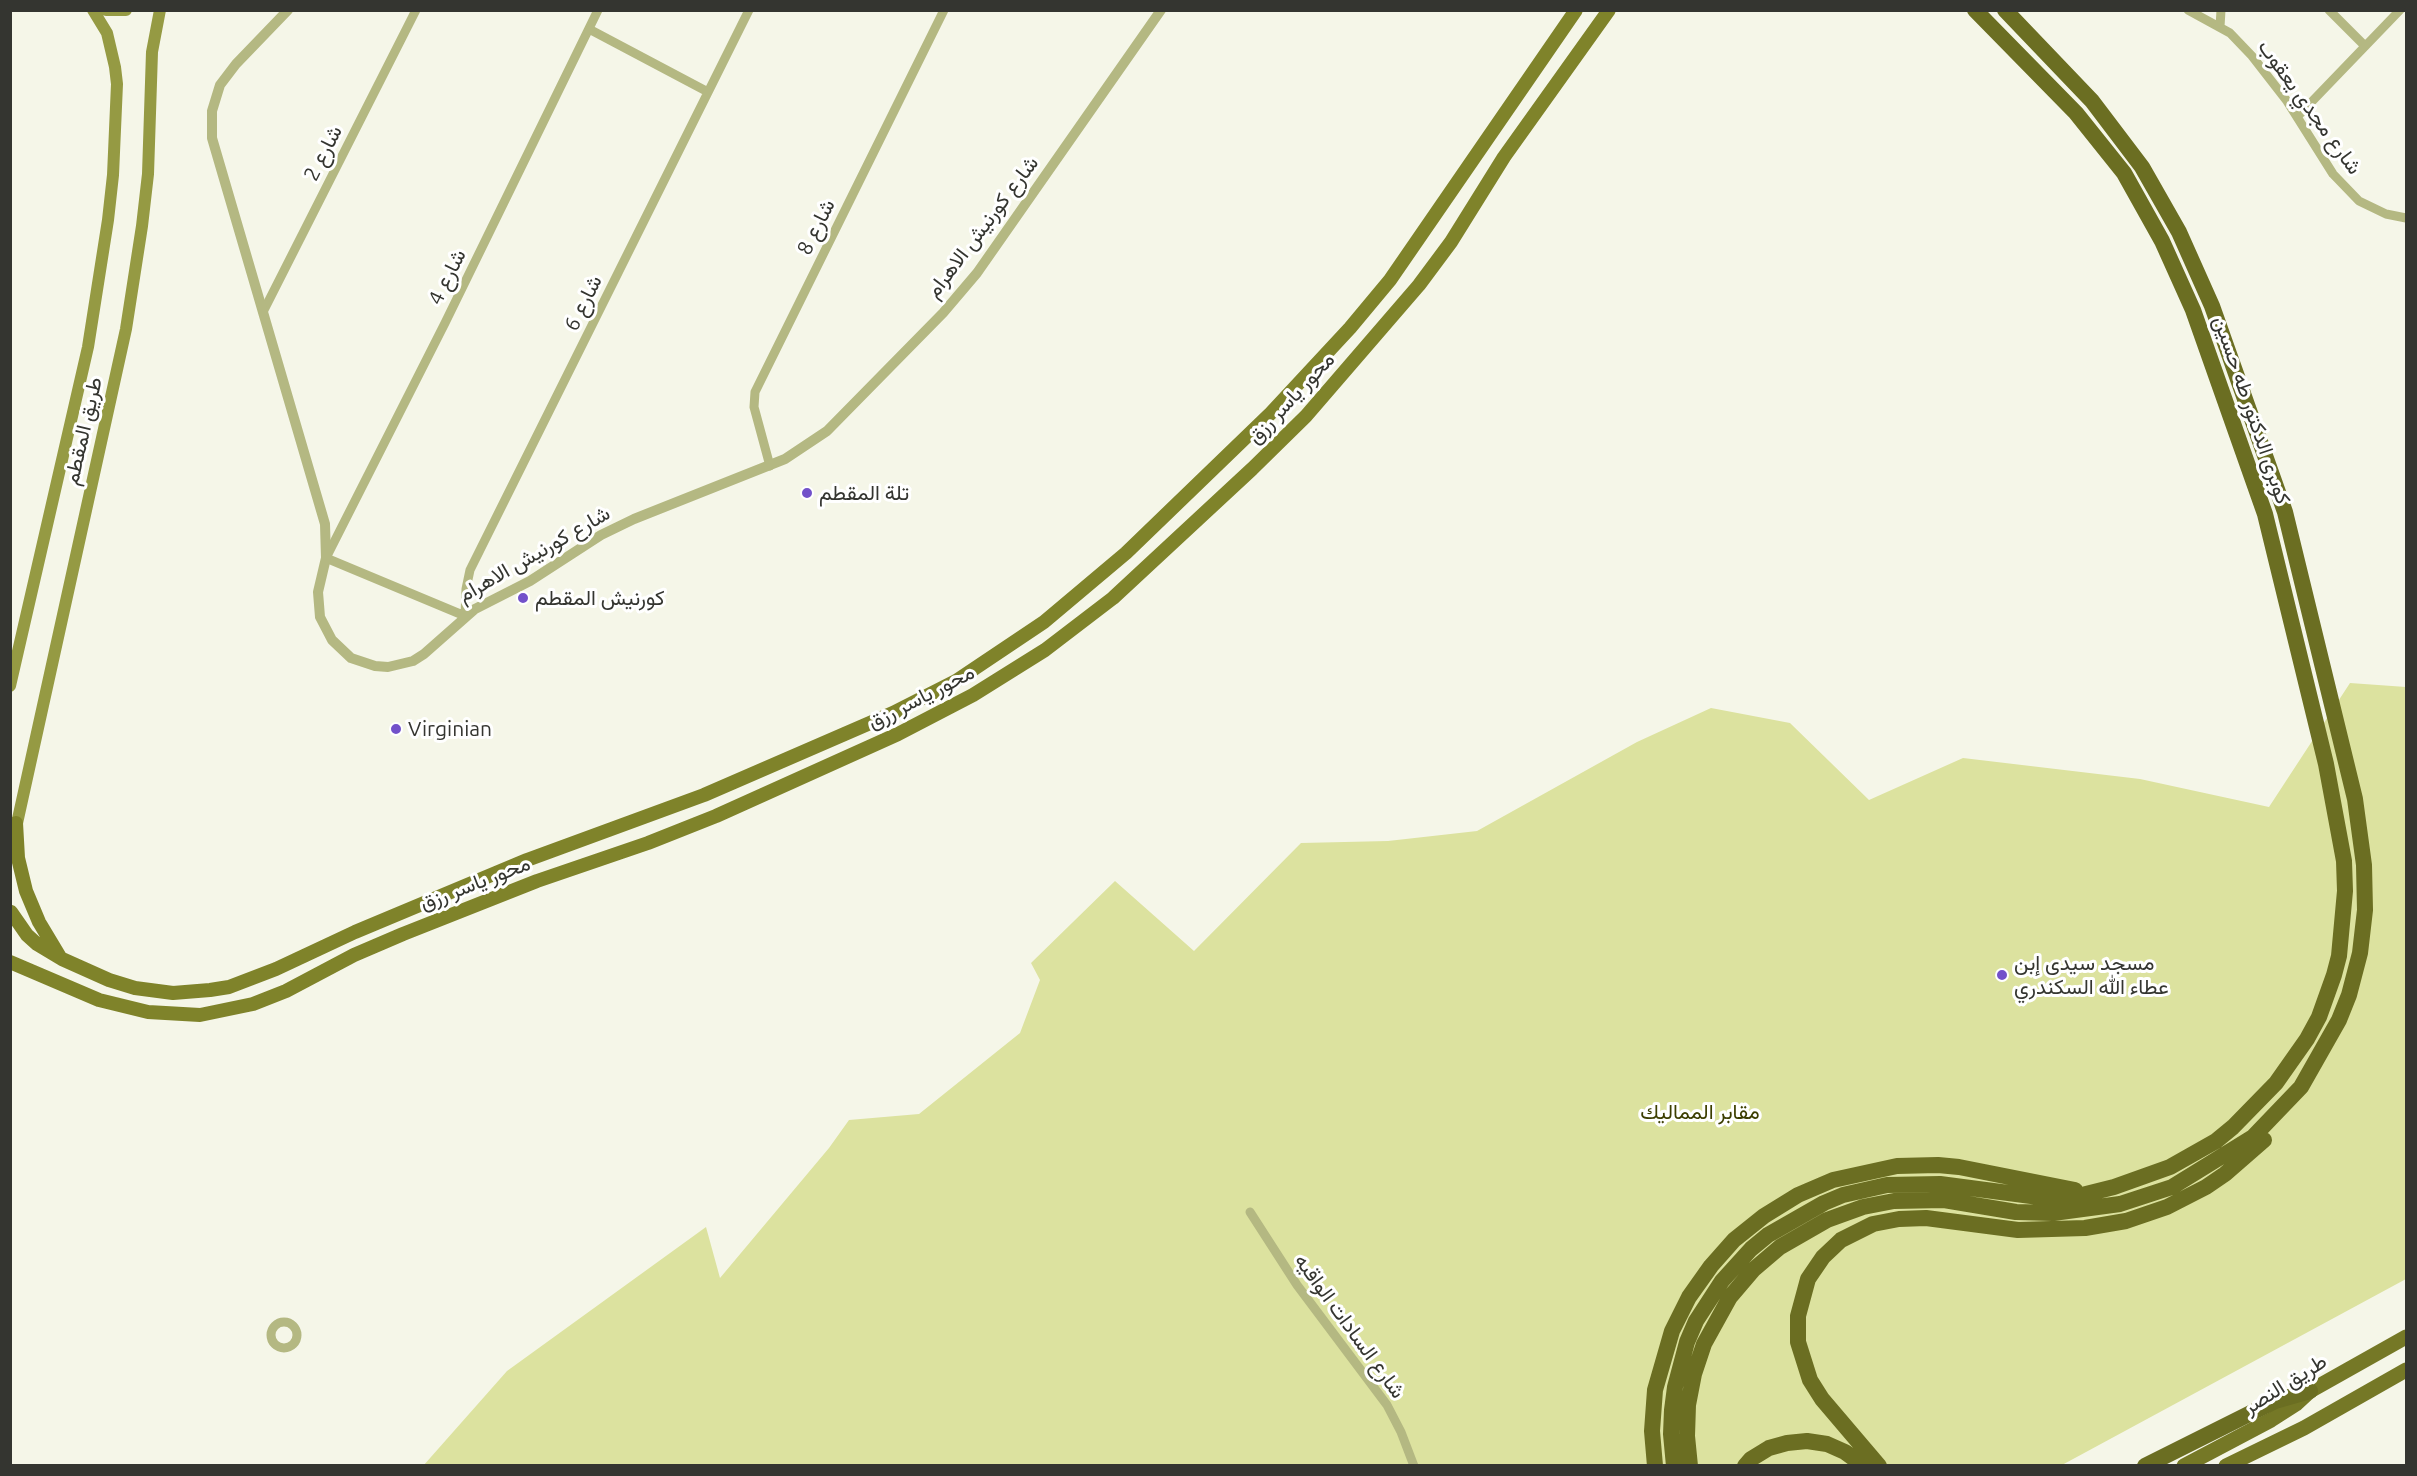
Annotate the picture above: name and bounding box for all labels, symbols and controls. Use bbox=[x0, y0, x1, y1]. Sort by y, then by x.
street label: شارع مجدي يعقوب bbox=[2253, 35, 2367, 179]
street label: شارع 2 bbox=[298, 121, 348, 185]
street label: شارع كورنيش الاهرام bbox=[920, 151, 1044, 303]
street label: شارع 8 bbox=[792, 195, 840, 259]
street label: شارع 4 bbox=[423, 245, 471, 309]
street label: شارع 6 bbox=[559, 271, 607, 335]
street label: كوبرى الدكتور طه حسين bbox=[2208, 313, 2296, 507]
street label: محور ياسر رزق bbox=[1242, 347, 1340, 449]
street label: طريق المقطم bbox=[58, 374, 108, 488]
place label: تلة المقطم bbox=[819, 480, 909, 506]
marker: تلة المقطم bbox=[800, 486, 814, 500]
street label: شارع كورنيش الاهرام bbox=[454, 500, 614, 608]
place label: كورنيش المقطم bbox=[535, 585, 665, 611]
marker: كورنيش المقطم bbox=[516, 591, 530, 605]
street label: محور ياسر رزق bbox=[863, 659, 979, 735]
place label: Virginian bbox=[408, 716, 492, 742]
marker: Virginian bbox=[389, 722, 403, 736]
street label: محور ياسر رزق bbox=[416, 850, 534, 916]
place label: مسجد سيدى إبن عطاء الله السكندري bbox=[2014, 950, 2169, 1000]
marker: مسجد سيدى إبن عطاء الله السكندري bbox=[1995, 968, 2009, 982]
park label: مقابر المماليك bbox=[1640, 1099, 1760, 1125]
street label: شارع السادات الواقيه bbox=[1289, 1249, 1411, 1403]
street label: طريق النصر bbox=[2239, 1349, 2331, 1419]

